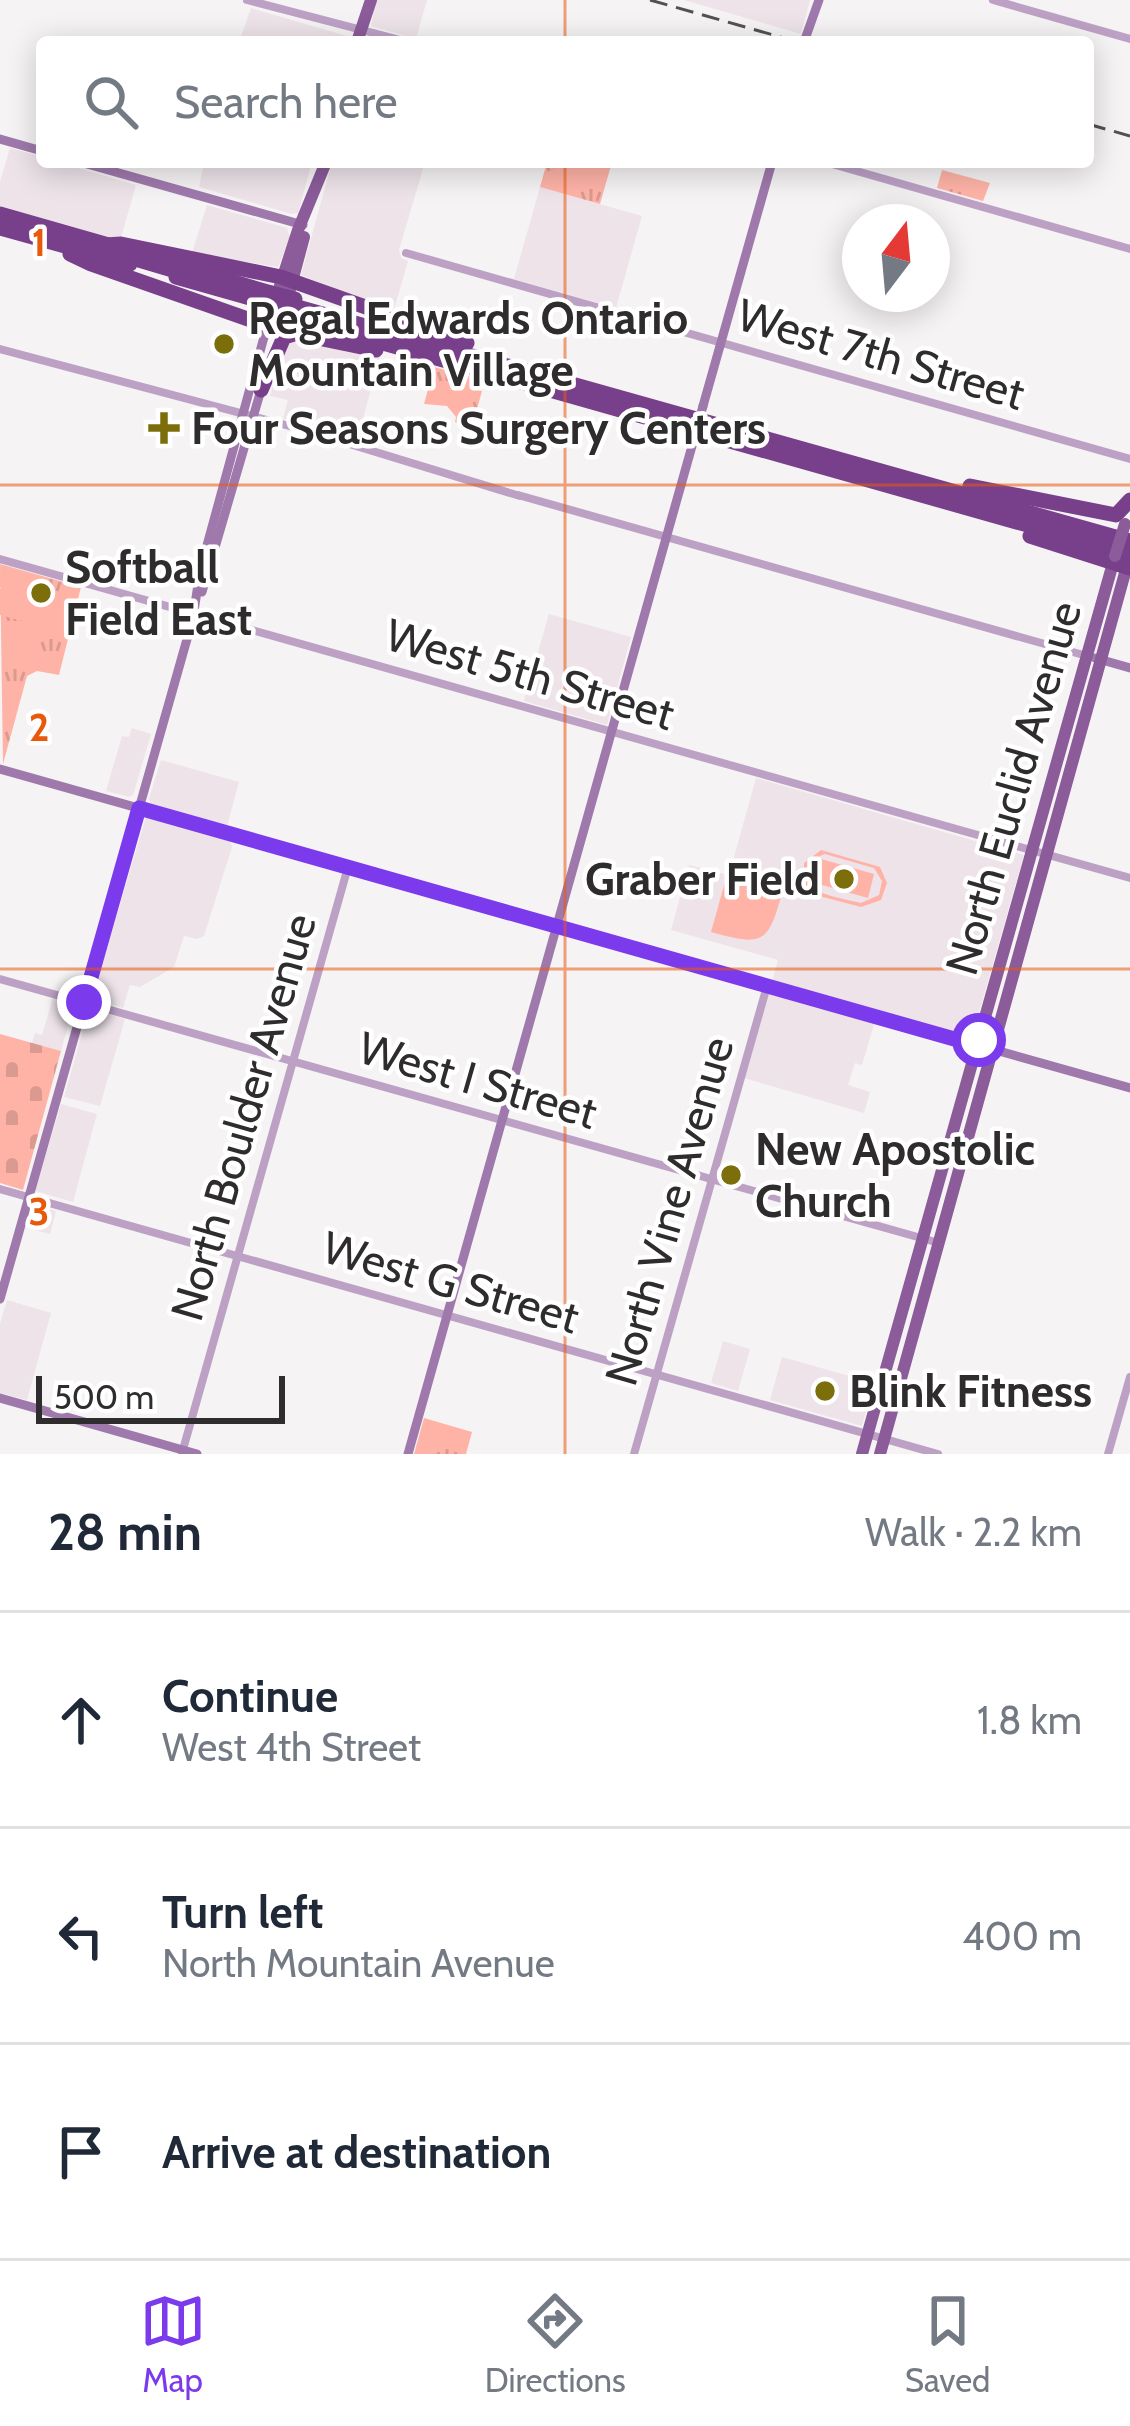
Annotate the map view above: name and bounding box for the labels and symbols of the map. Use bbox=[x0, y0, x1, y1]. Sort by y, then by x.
north arrow bbox=[842, 204, 950, 312]
text: 1 bbox=[32, 218, 46, 266]
street label: West 7th Street bbox=[731, 287, 1031, 421]
place label: Regal Edwards Ontario Mountain Village bbox=[248, 291, 688, 397]
marker: Regal Edwards Ontario Mountain Village bbox=[211, 331, 237, 357]
place label: Four Seasons Surgery Centers bbox=[191, 401, 766, 455]
marker: Four Seasons Surgery Centers bbox=[148, 412, 180, 444]
place label: Softball Field East bbox=[65, 540, 252, 646]
marker: Softball Field East bbox=[28, 580, 54, 606]
street label: North Euclid Avenue bbox=[934, 595, 1092, 981]
street label: West 5th Street bbox=[380, 607, 680, 741]
text: 2 bbox=[29, 703, 49, 751]
place label: Graber Field bbox=[585, 852, 820, 906]
marker: Graber Field bbox=[831, 866, 857, 892]
street label: North Boulder Avenue bbox=[159, 908, 327, 1326]
route end bbox=[57, 975, 111, 1029]
route start bbox=[952, 1013, 1006, 1067]
street label: West I Street bbox=[353, 1020, 603, 1140]
street label: North Vine Avenue bbox=[593, 1031, 745, 1391]
place label: New Apostolic Church bbox=[755, 1122, 1035, 1228]
marker: New Apostolic Church bbox=[718, 1162, 744, 1188]
text: 3 bbox=[28, 1187, 50, 1235]
street label: West G Street bbox=[317, 1220, 585, 1344]
place label: Blink Fitness bbox=[849, 1364, 1092, 1418]
scale bar bbox=[36, 1370, 285, 1423]
marker: Blink Fitness bbox=[812, 1378, 838, 1404]

